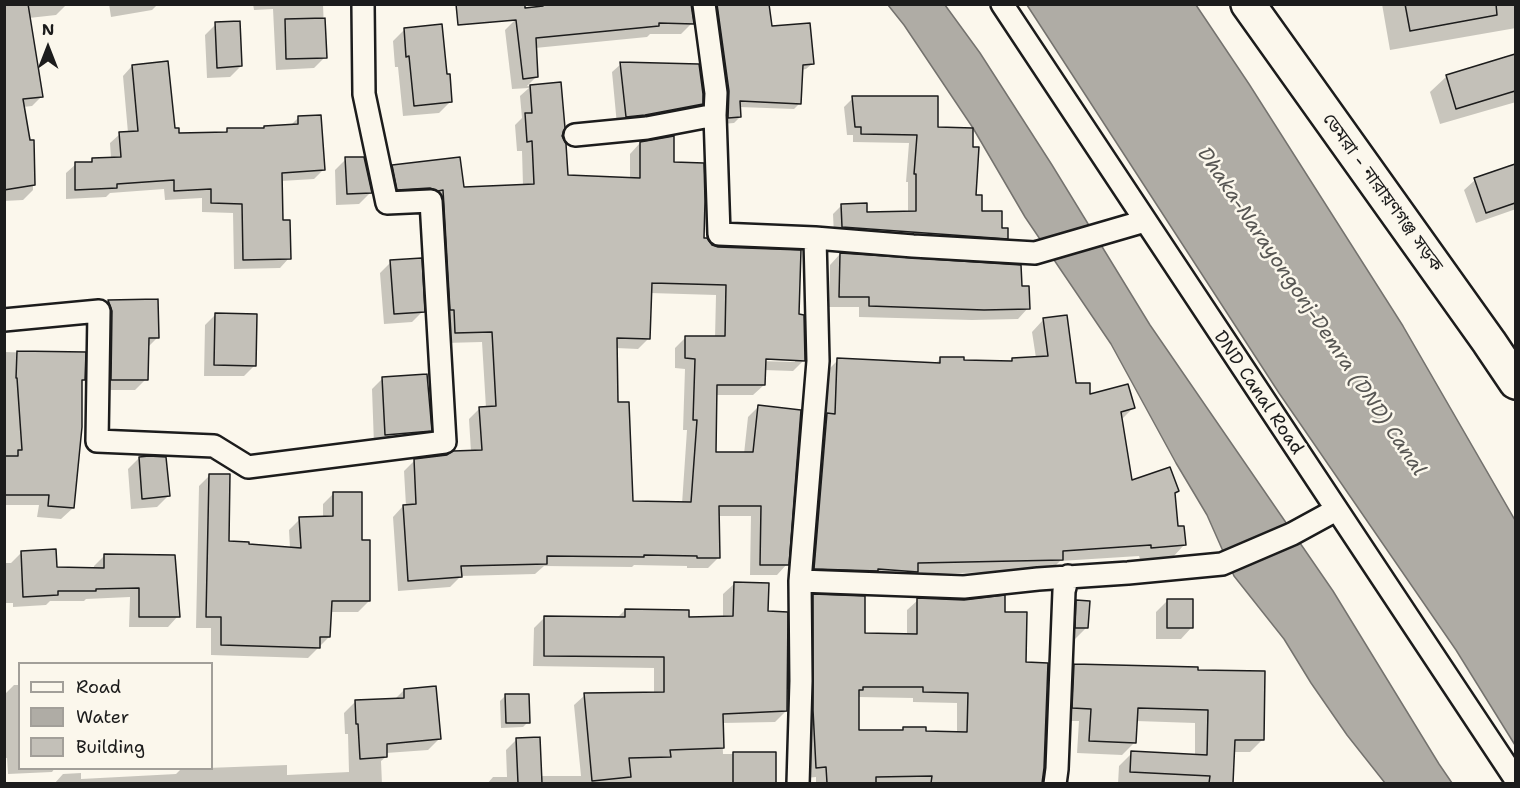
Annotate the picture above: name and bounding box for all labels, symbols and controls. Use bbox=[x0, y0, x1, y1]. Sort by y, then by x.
north arrow bbox=[18, 18, 78, 78]
text: N bbox=[42, 19, 54, 40]
street label: ডেমরা - নারায়ণগঞ্জ সড়ক bbox=[1317, 110, 1447, 276]
water label: Dhaka-Narayongonj-Demra (DND) Canal bbox=[1192, 143, 1430, 481]
street label: DND Canal Road bbox=[1209, 327, 1307, 459]
legend bbox=[18, 662, 213, 770]
text: Road bbox=[76, 675, 121, 699]
text: Water bbox=[76, 705, 129, 729]
text: Building bbox=[76, 735, 145, 759]

